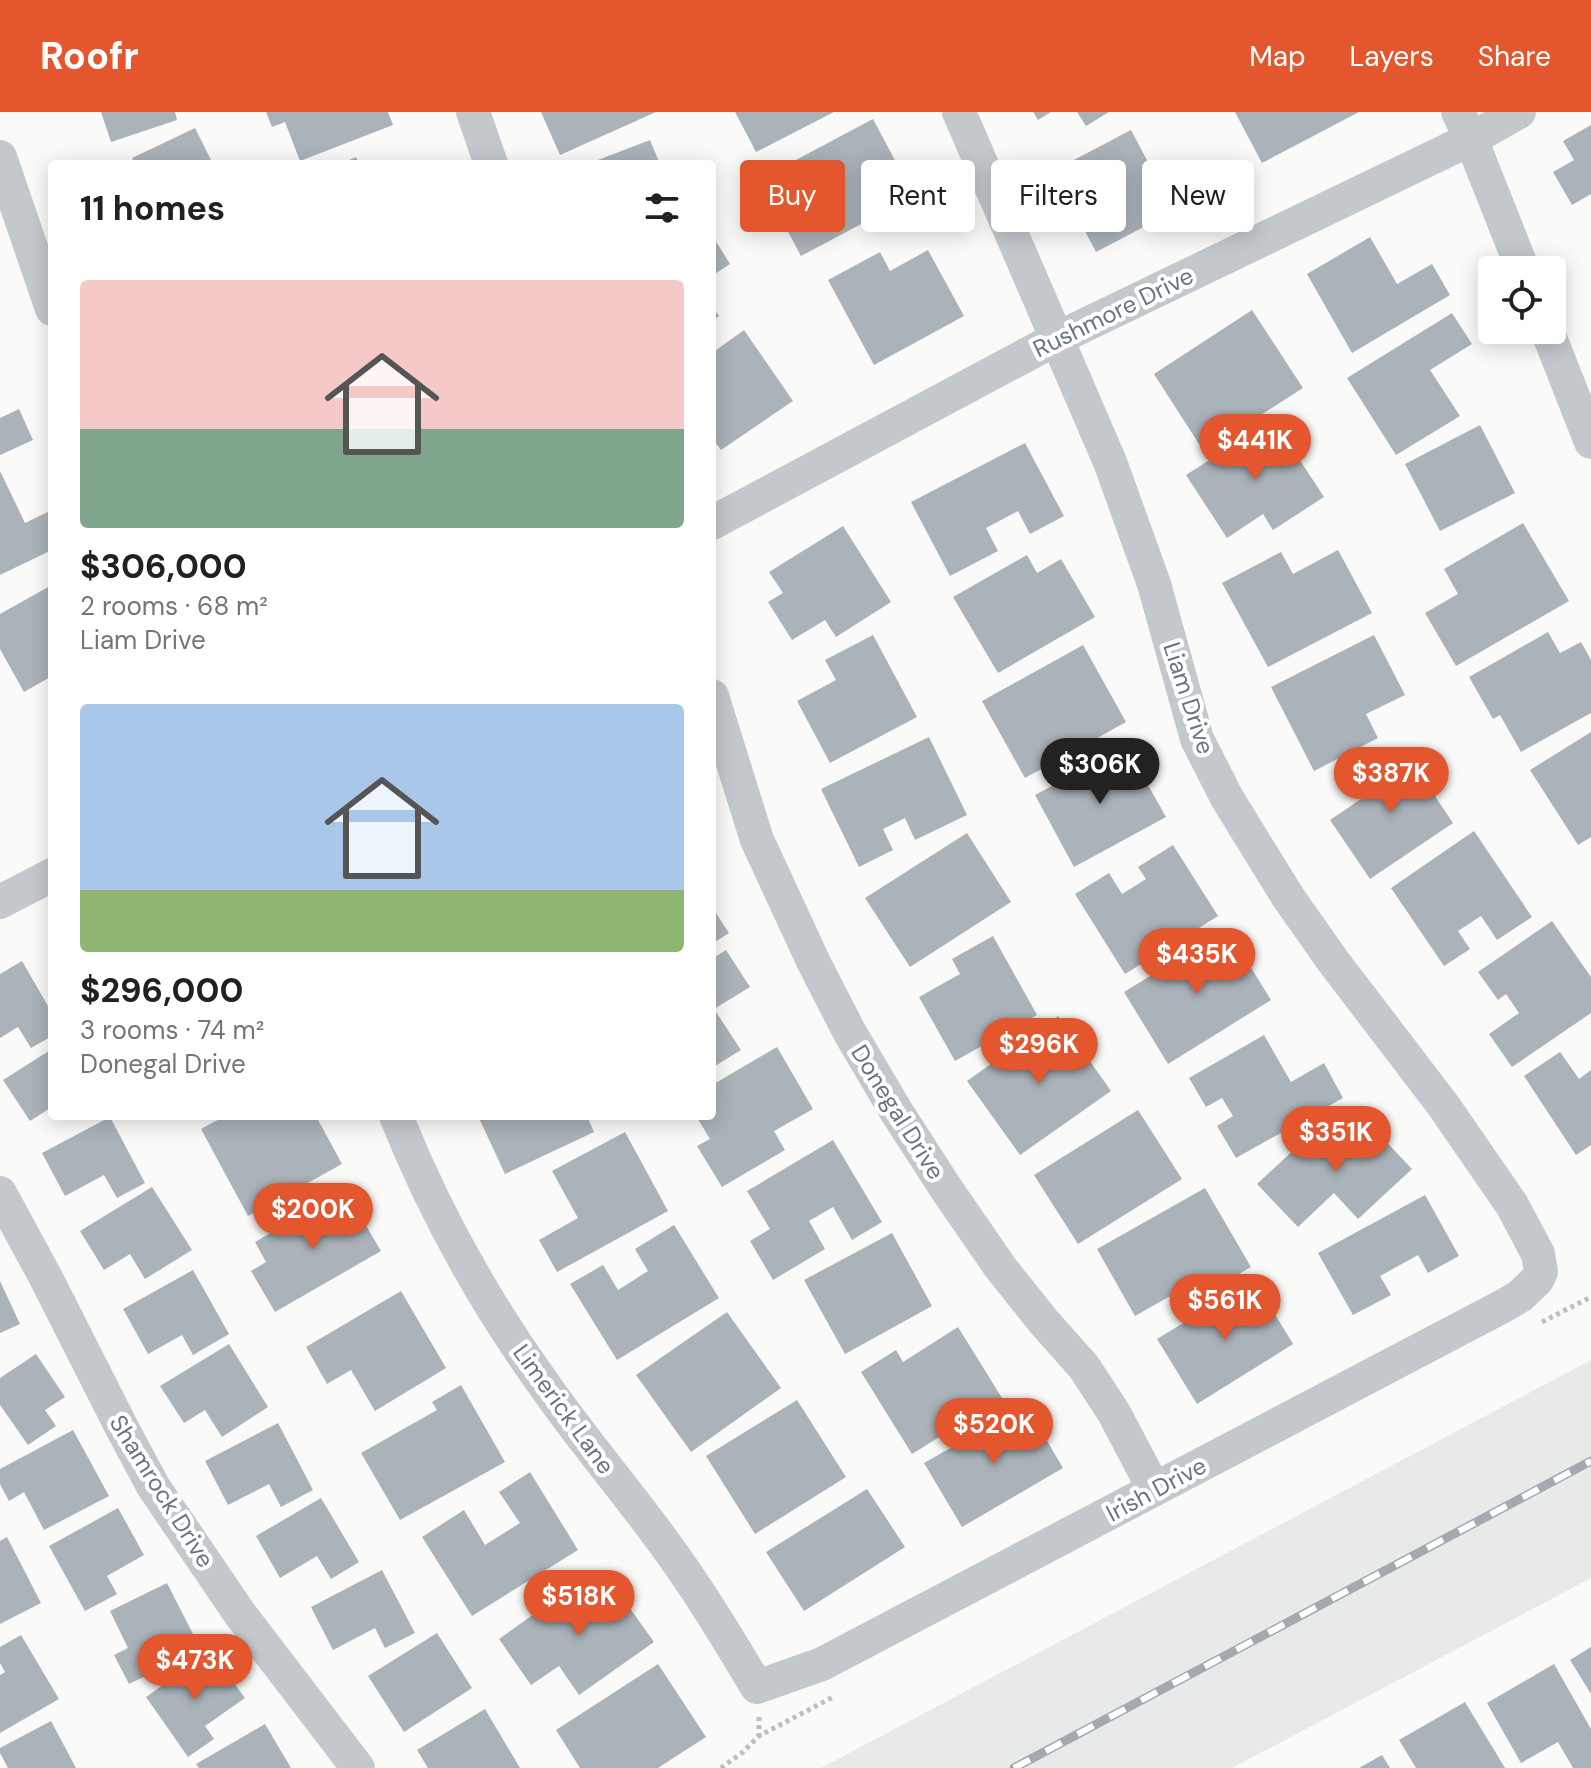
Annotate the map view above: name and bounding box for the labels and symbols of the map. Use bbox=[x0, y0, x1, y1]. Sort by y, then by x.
street label: Rushmore Drive bbox=[1028, 260, 1198, 364]
pin: $441K bbox=[1199, 414, 1311, 482]
street label: Liam Drive bbox=[1156, 638, 1222, 758]
pin: $306K bbox=[1044, 738, 1156, 806]
pin: $387K bbox=[1335, 747, 1447, 815]
pin: $435K bbox=[1141, 928, 1253, 996]
pin: $296K bbox=[983, 1018, 1095, 1086]
street label: Donegal Drive bbox=[844, 1039, 952, 1185]
pin: $351K bbox=[1280, 1106, 1392, 1174]
pin: $200K bbox=[257, 1183, 369, 1251]
pin: $561K bbox=[1169, 1274, 1281, 1342]
street label: Limerick Lane bbox=[506, 1338, 622, 1480]
pin: $520K bbox=[938, 1398, 1050, 1466]
street label: Shamrock Drive bbox=[103, 1409, 221, 1573]
street label: Irish Drive bbox=[1100, 1450, 1212, 1528]
pin: $518K bbox=[523, 1570, 635, 1638]
pin: $473K bbox=[139, 1634, 251, 1702]

